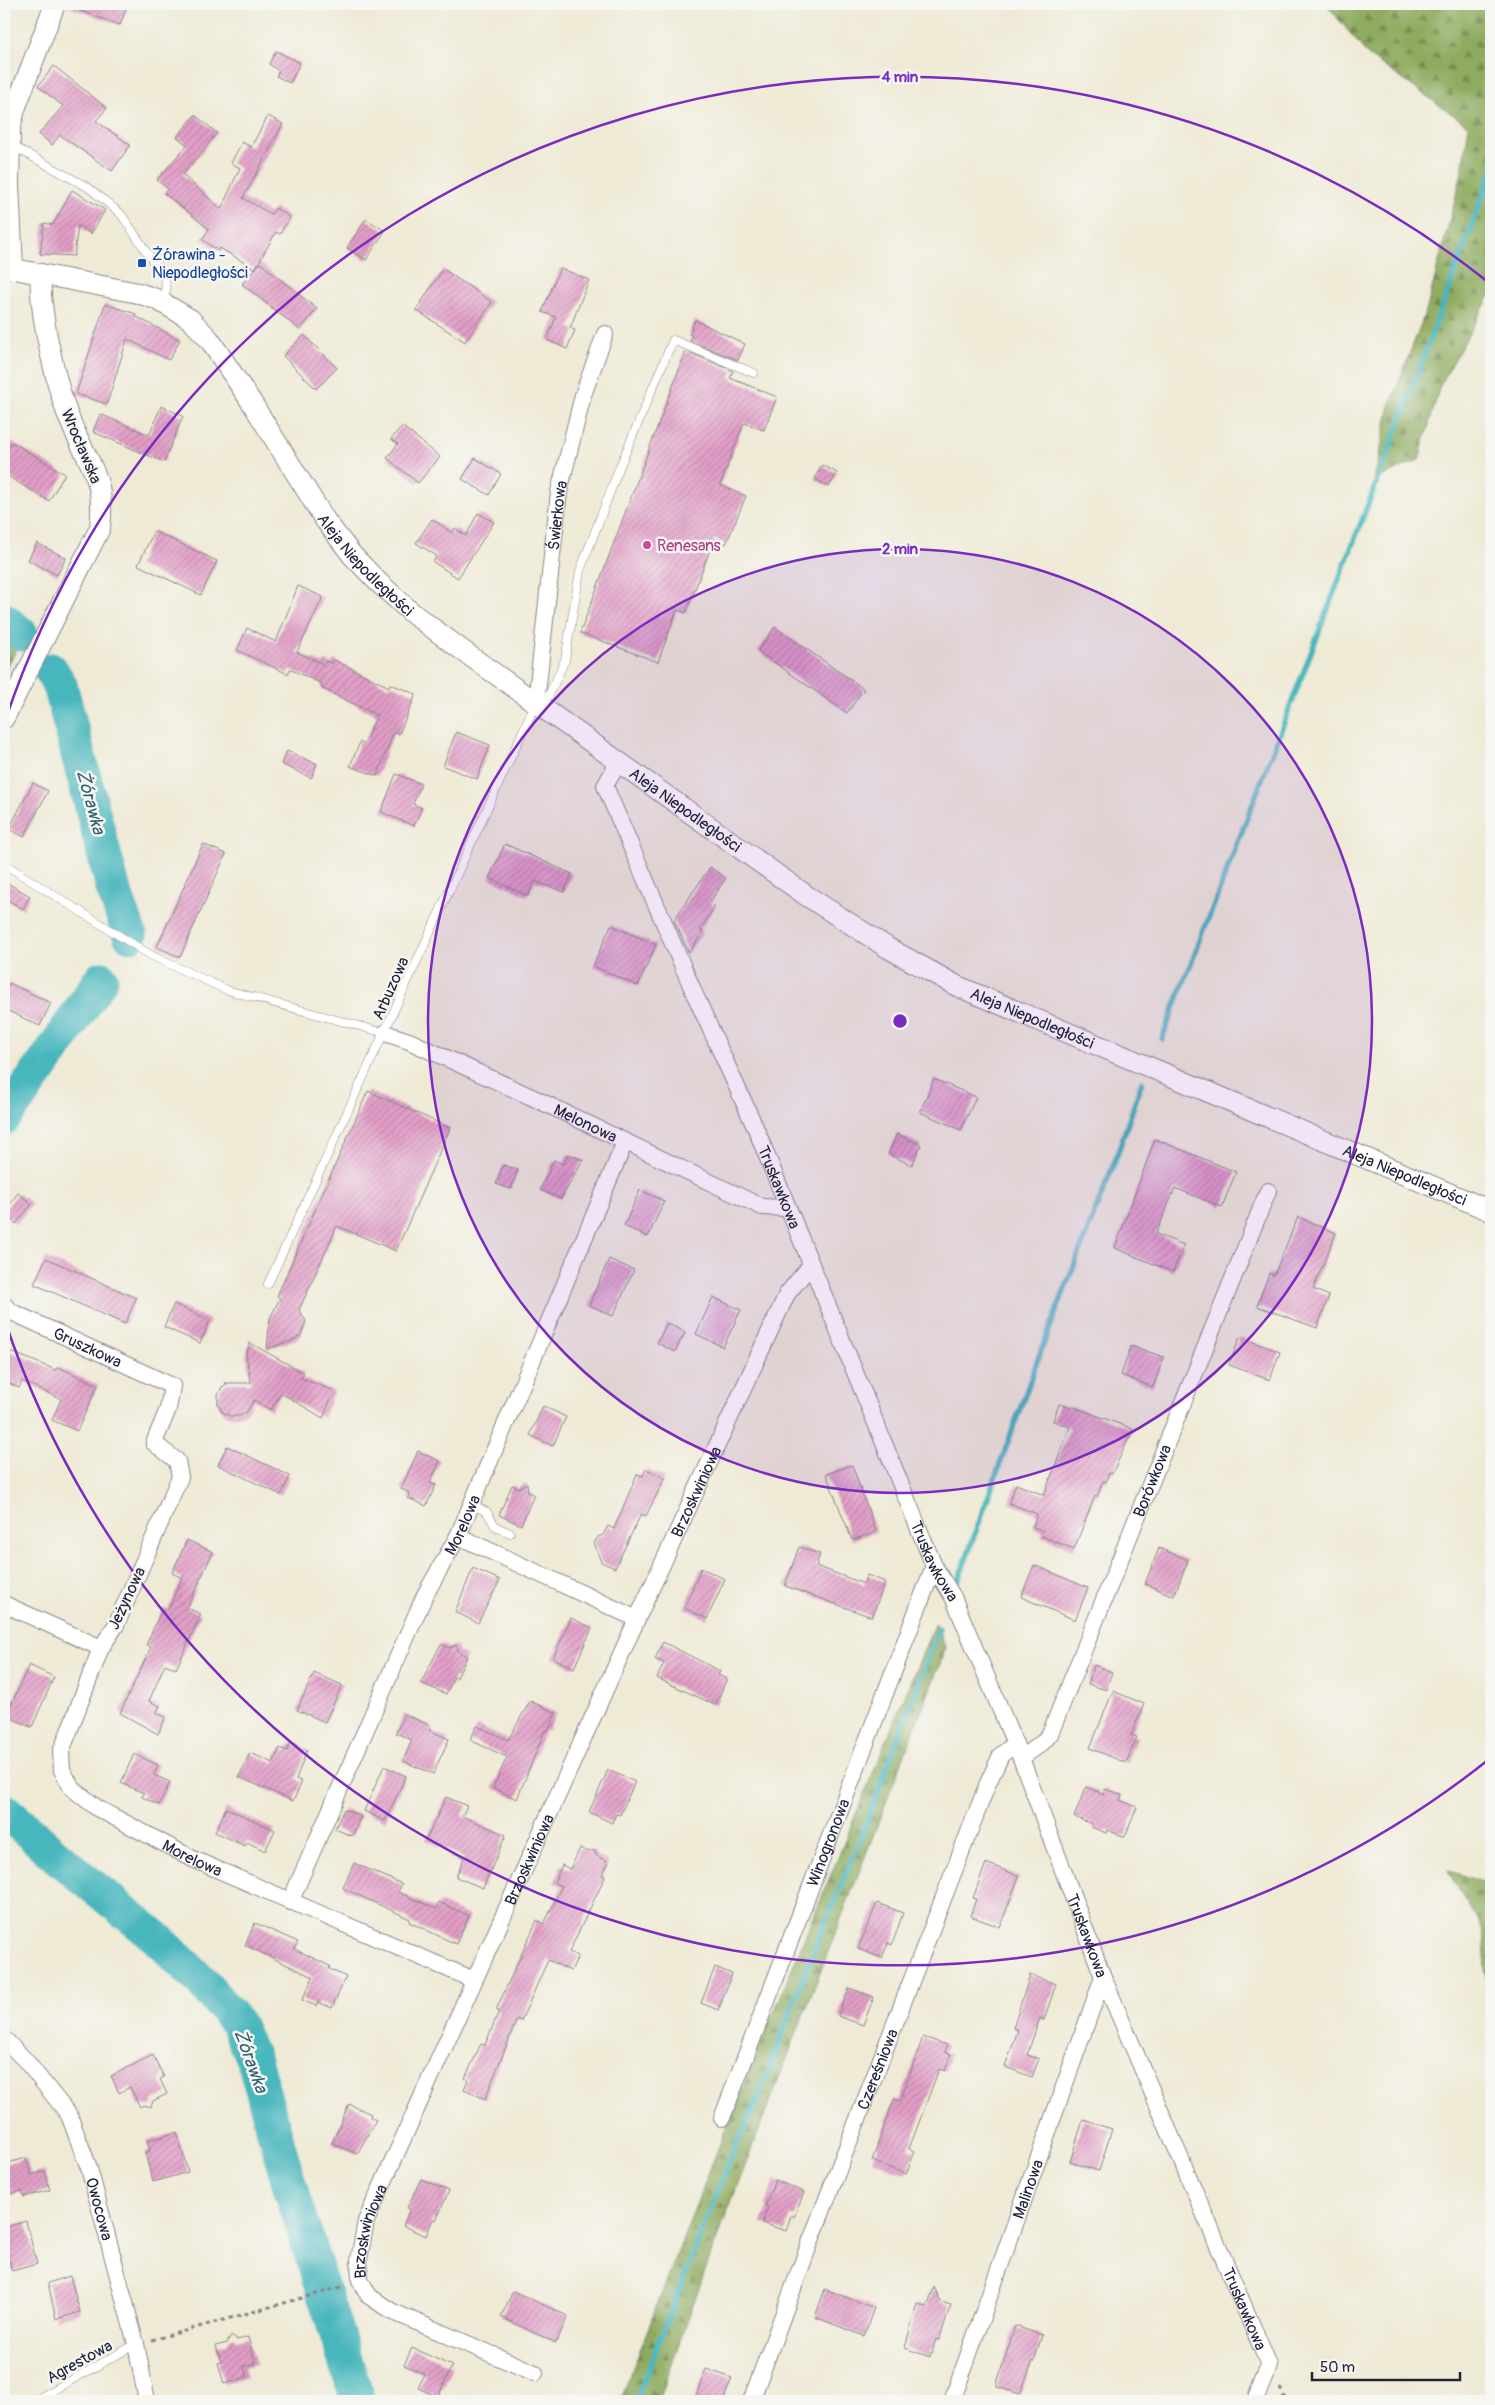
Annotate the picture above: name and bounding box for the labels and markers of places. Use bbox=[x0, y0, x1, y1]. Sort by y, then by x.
place label: Żórawina - Niepodległości bbox=[152, 245, 248, 283]
marker: Żórawina - Niepodległości bbox=[136, 257, 148, 269]
place label: Renesans bbox=[657, 536, 721, 556]
marker: Renesans bbox=[641, 539, 653, 551]
centre of rings bbox=[891, 1012, 909, 1030]

